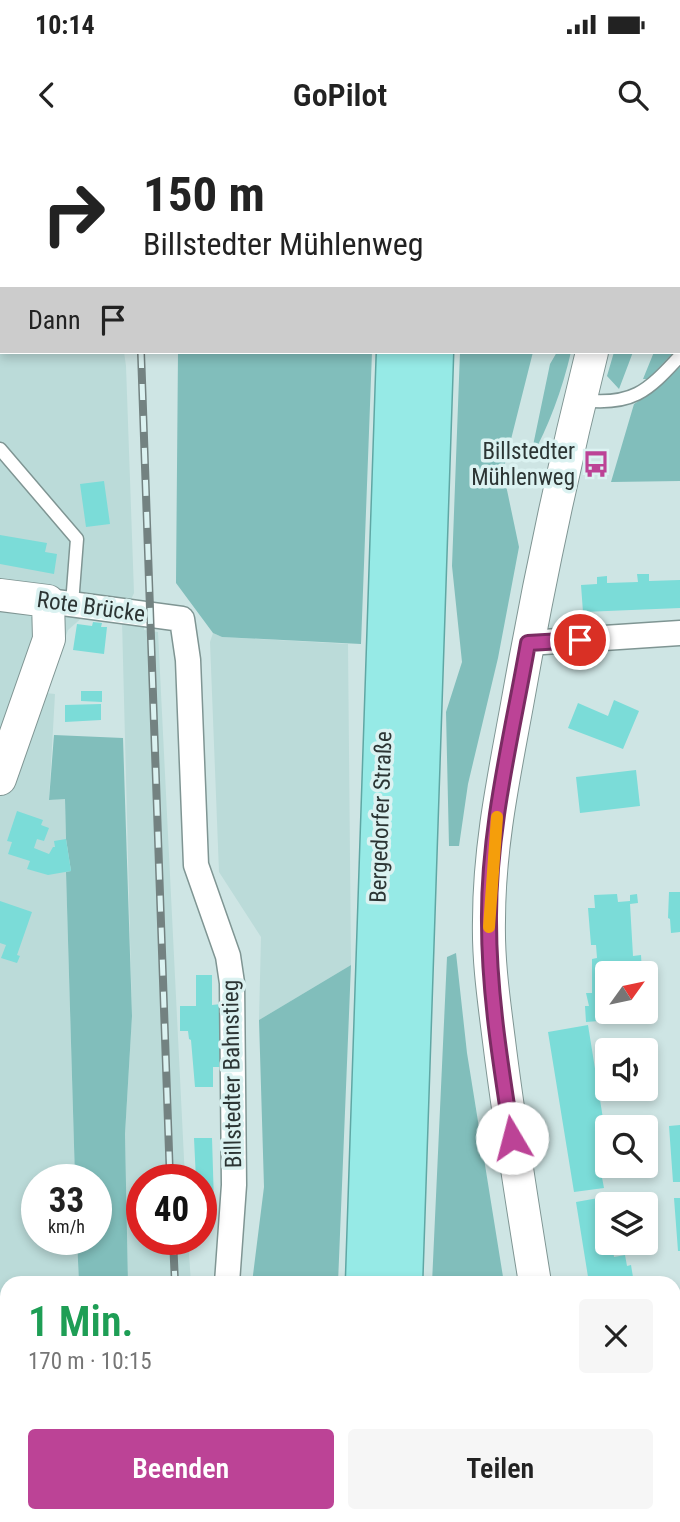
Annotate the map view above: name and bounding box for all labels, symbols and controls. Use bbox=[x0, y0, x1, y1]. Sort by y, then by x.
text: 10:14 bbox=[35, 10, 95, 40]
icon: back bbox=[28, 76, 66, 114]
text: GoPilot bbox=[293, 76, 387, 114]
icon: search bbox=[614, 76, 652, 114]
text: 150 m bbox=[143, 166, 265, 223]
icon: right bbox=[28, 168, 119, 259]
text: Billstedter Mühlenweg bbox=[143, 225, 424, 263]
icon: arrive bbox=[94, 301, 132, 339]
text: Dann bbox=[28, 305, 80, 335]
place label: Billstedter Mühlenweg bbox=[471, 438, 575, 491]
bus stop icon: Billstedter Mühlenweg bbox=[581, 449, 611, 479]
street label: Rote Brücke bbox=[35, 586, 147, 628]
pin bbox=[550, 610, 610, 670]
icon: arrive bbox=[561, 621, 599, 659]
street label: Bergedorfer Straße bbox=[365, 731, 397, 903]
north arrow bbox=[595, 961, 658, 1024]
map controls bbox=[595, 961, 658, 1255]
street label: Billstedter Bahnstieg bbox=[217, 980, 247, 1168]
button: sound bbox=[595, 1038, 658, 1101]
position arrow bbox=[475, 1101, 549, 1175]
button: search bbox=[595, 1115, 658, 1178]
speed limit sign: 40 bbox=[126, 1164, 217, 1255]
text: 33 bbox=[49, 1180, 84, 1221]
button: layers bbox=[595, 1192, 658, 1255]
text: km/h bbox=[48, 1216, 85, 1237]
text: 1 Min. bbox=[28, 1297, 134, 1346]
button: close bbox=[579, 1299, 653, 1373]
text: 170 m · 10:15 bbox=[28, 1348, 152, 1375]
button: Beenden bbox=[28, 1429, 334, 1509]
button: Teilen bbox=[348, 1429, 653, 1509]

